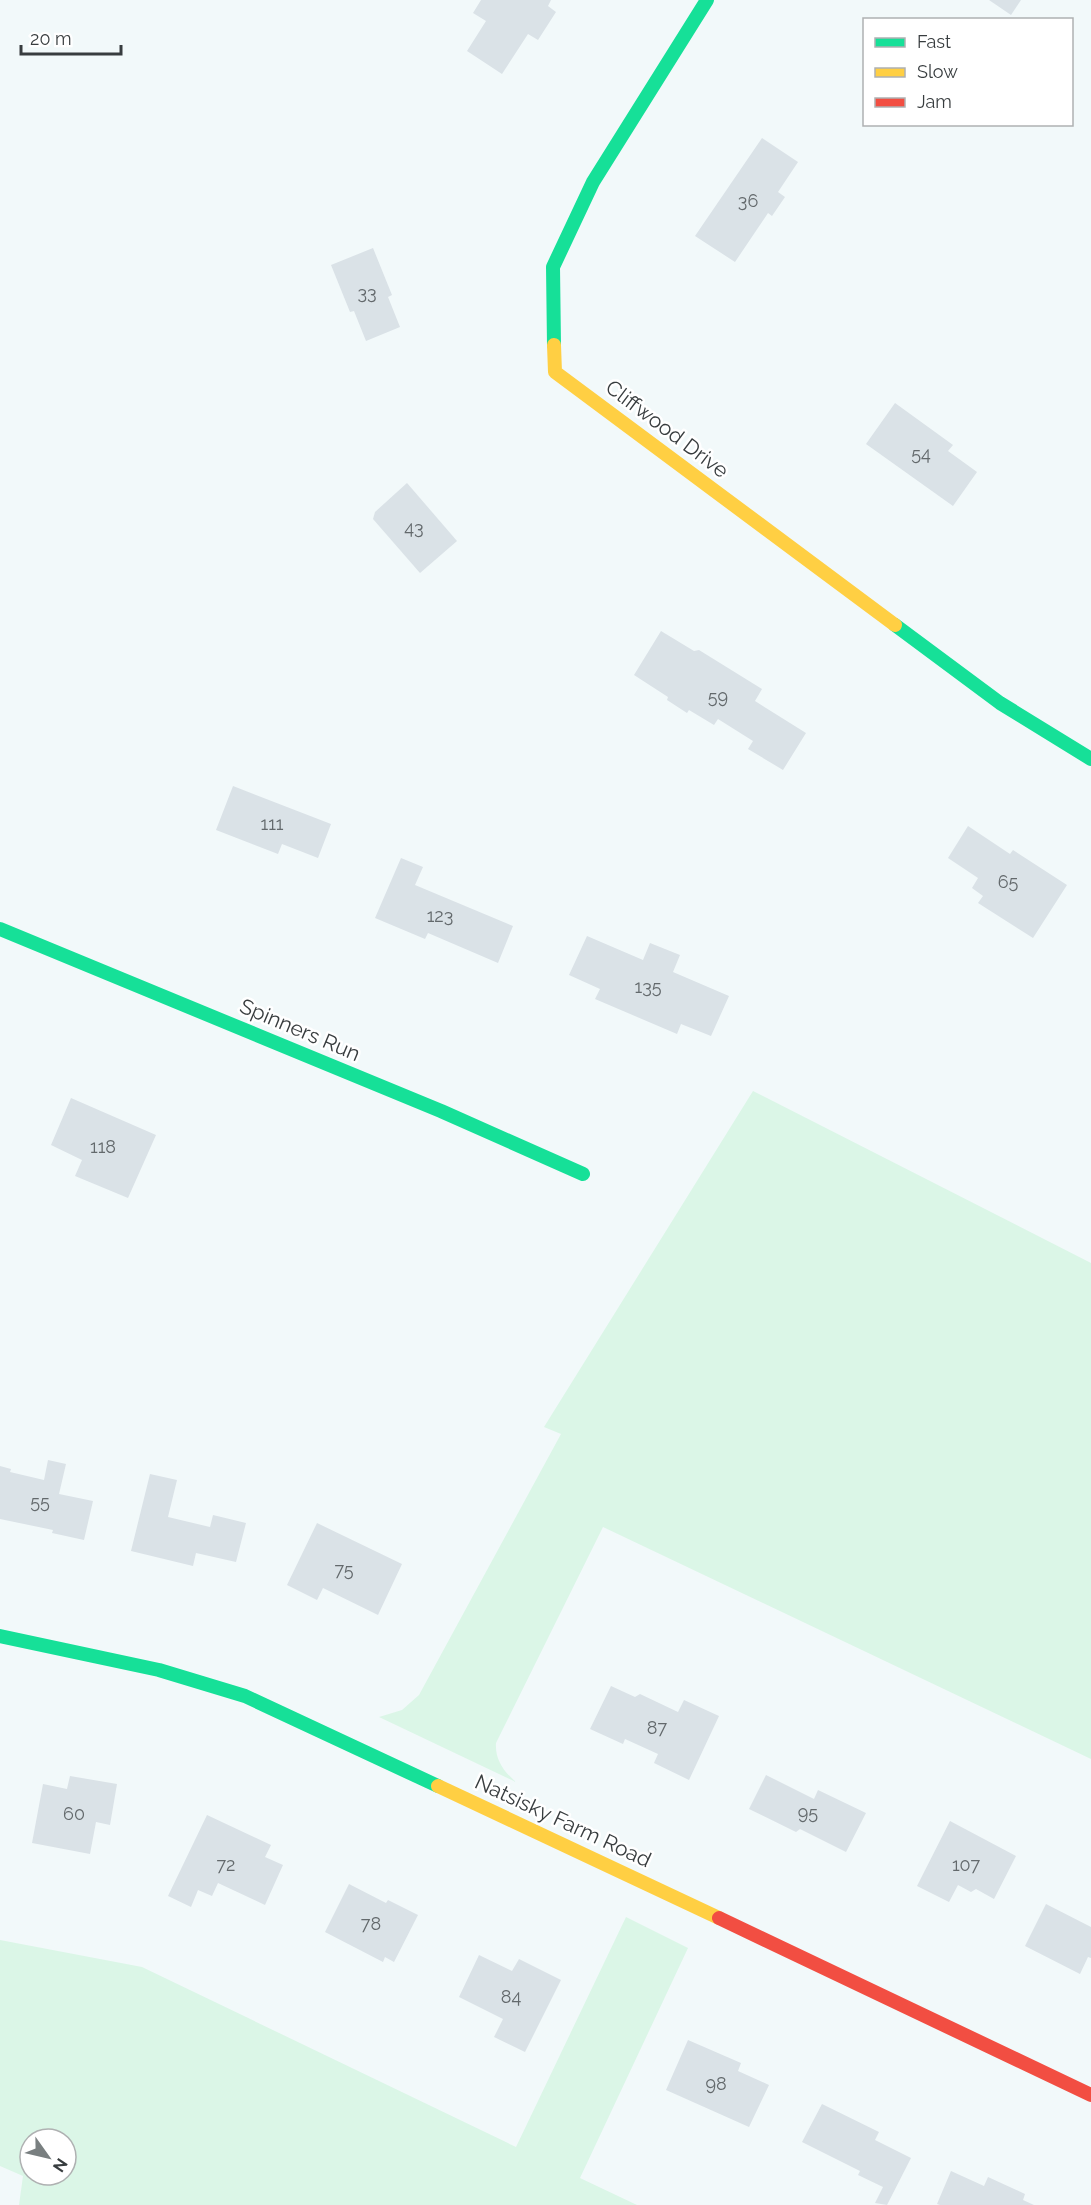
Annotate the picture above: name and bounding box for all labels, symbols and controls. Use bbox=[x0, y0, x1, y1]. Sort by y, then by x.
scale bar bbox=[21, 18, 122, 56]
legend bbox=[863, 18, 1073, 126]
text: 20 m bbox=[30, 28, 72, 49]
text: Fast bbox=[917, 31, 951, 52]
text: Slow bbox=[917, 61, 958, 82]
text: Jam bbox=[917, 91, 952, 112]
house number: 36 bbox=[738, 190, 758, 211]
house number: 33 bbox=[357, 282, 377, 303]
street label: Cliffwood Drive bbox=[601, 374, 734, 483]
house number: 54 bbox=[911, 443, 931, 464]
house number: 43 bbox=[404, 517, 424, 538]
house number: 59 bbox=[708, 686, 728, 707]
house number: 111 bbox=[260, 813, 284, 834]
house number: 65 bbox=[998, 871, 1019, 892]
house number: 123 bbox=[427, 905, 453, 926]
house number: 135 bbox=[634, 976, 662, 997]
street label: Spinners Run bbox=[236, 993, 364, 1066]
house number: 118 bbox=[90, 1136, 116, 1157]
house number: 55 bbox=[30, 1491, 50, 1512]
house number: 75 bbox=[334, 1559, 354, 1580]
house number: 87 bbox=[647, 1717, 668, 1738]
street label: Natsisky Farm Road bbox=[471, 1769, 655, 1872]
house number: 95 bbox=[798, 1802, 818, 1823]
house number: 60 bbox=[63, 1803, 85, 1824]
house number: 72 bbox=[216, 1854, 236, 1875]
house number: 107 bbox=[952, 1854, 980, 1875]
house number: 78 bbox=[361, 1913, 381, 1934]
house number: 84 bbox=[501, 1986, 521, 2007]
house number: 98 bbox=[705, 2073, 727, 2094]
north arrow bbox=[18, 2127, 78, 2187]
text: N bbox=[49, 2155, 71, 2175]

